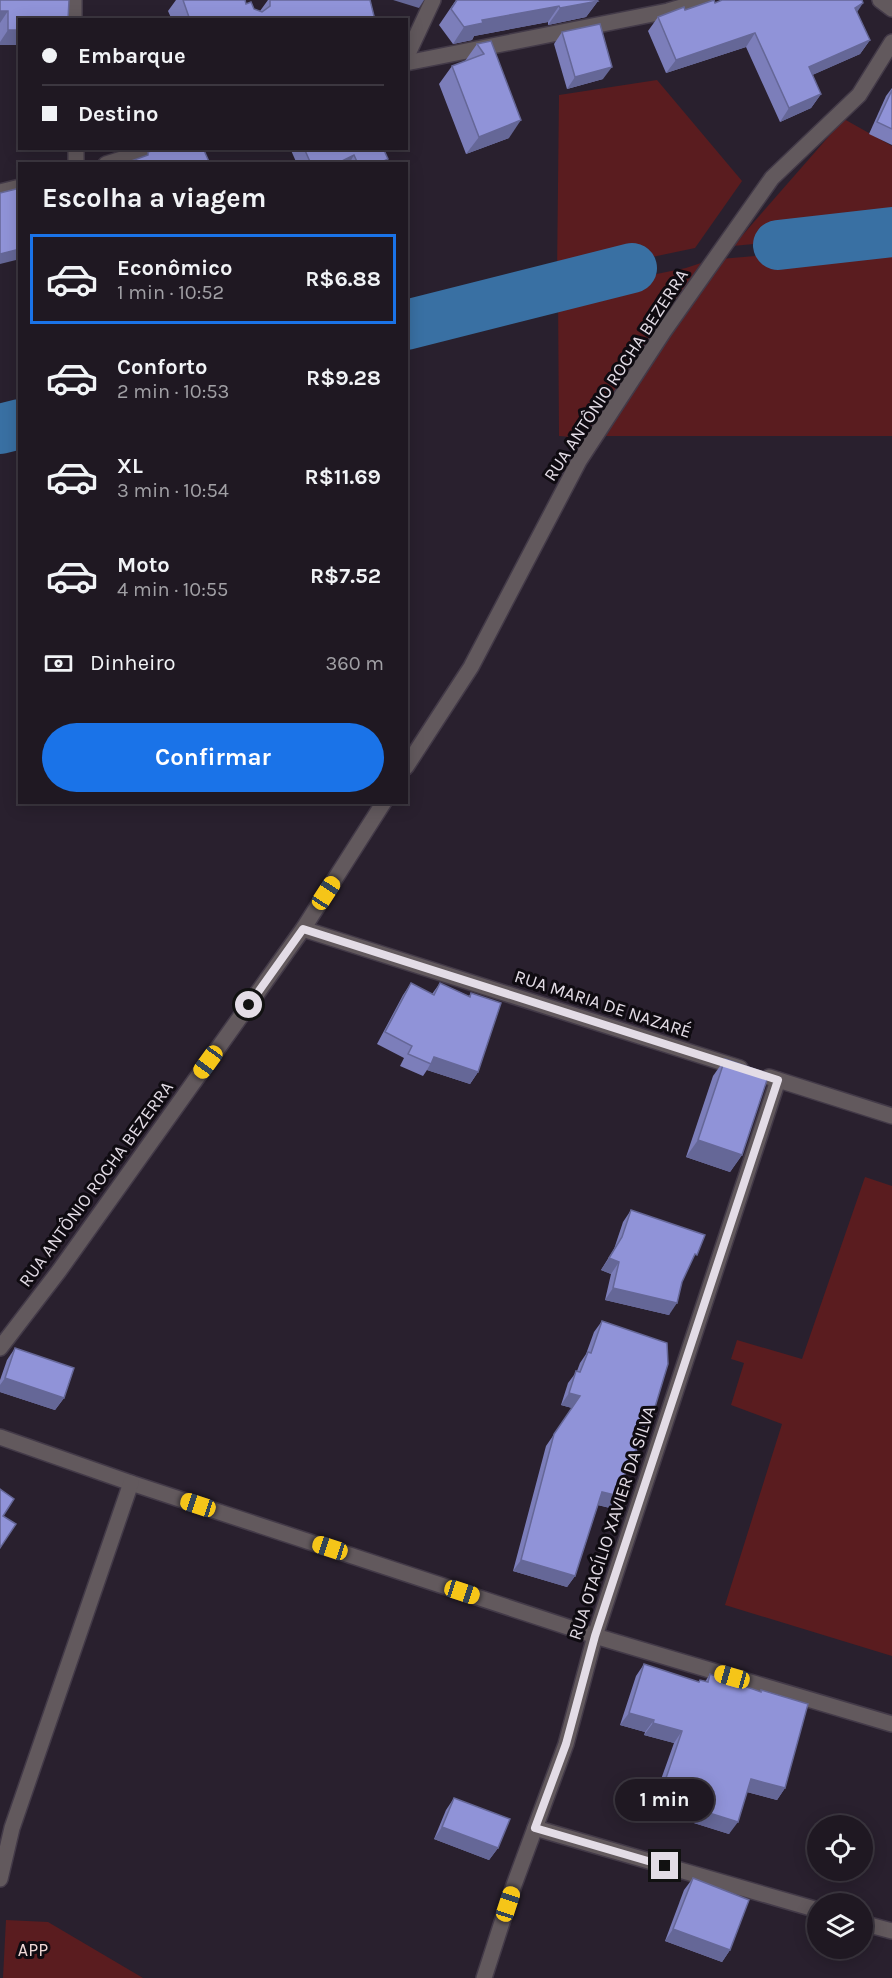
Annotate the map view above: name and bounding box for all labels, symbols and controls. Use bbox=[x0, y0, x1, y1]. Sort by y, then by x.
text: Embarque bbox=[78, 43, 186, 69]
text: Destino bbox=[78, 101, 158, 127]
text: Escolha a viagem bbox=[42, 182, 266, 214]
icon: car bbox=[45, 252, 99, 306]
text: Econômico bbox=[117, 255, 232, 281]
street label: RUA ANTÔNIO ROCHA BEZERRA bbox=[539, 265, 693, 485]
text: R$6.88 bbox=[305, 266, 381, 292]
text: 1 min · 10:52 bbox=[117, 281, 224, 304]
icon: car bbox=[45, 351, 99, 405]
text: Conforto bbox=[117, 354, 207, 380]
text: R$9.28 bbox=[306, 365, 381, 391]
text: 2 min · 10:53 bbox=[117, 380, 229, 403]
icon: car bbox=[45, 450, 99, 504]
text: XL bbox=[117, 453, 143, 479]
text: R$11.69 bbox=[304, 464, 381, 490]
text: 3 min · 10:54 bbox=[117, 479, 229, 502]
icon: car bbox=[45, 549, 99, 603]
text: Moto bbox=[117, 552, 170, 578]
text: R$7.52 bbox=[310, 563, 381, 589]
text: 4 min · 10:55 bbox=[117, 578, 228, 601]
icon: cash bbox=[42, 647, 75, 680]
text: Dinheiro bbox=[90, 650, 175, 676]
text: 360 m bbox=[325, 652, 384, 675]
button: Confirmar bbox=[42, 723, 384, 792]
car bbox=[309, 873, 343, 913]
street label: RUA MARIA DE NAZARÉ bbox=[512, 964, 695, 1043]
route start bbox=[235, 991, 262, 1018]
car bbox=[190, 1042, 226, 1082]
street label: RUA ANTÔNIO ROCHA BEZERRA bbox=[14, 1077, 178, 1291]
street label: RUA OTACÍLIO XAVIER DA SILVA bbox=[563, 1403, 660, 1643]
car bbox=[178, 1491, 218, 1519]
car bbox=[310, 1534, 350, 1562]
car bbox=[442, 1578, 482, 1606]
car bbox=[712, 1663, 752, 1691]
callout: 1 min bbox=[616, 1779, 714, 1821]
text: 1 min bbox=[639, 1788, 690, 1811]
map controls bbox=[807, 1815, 873, 1959]
button: locate bbox=[807, 1815, 873, 1881]
route end bbox=[651, 1852, 678, 1879]
car bbox=[494, 1884, 522, 1924]
button: layers bbox=[807, 1893, 873, 1959]
park label: APP bbox=[18, 1939, 48, 1961]

